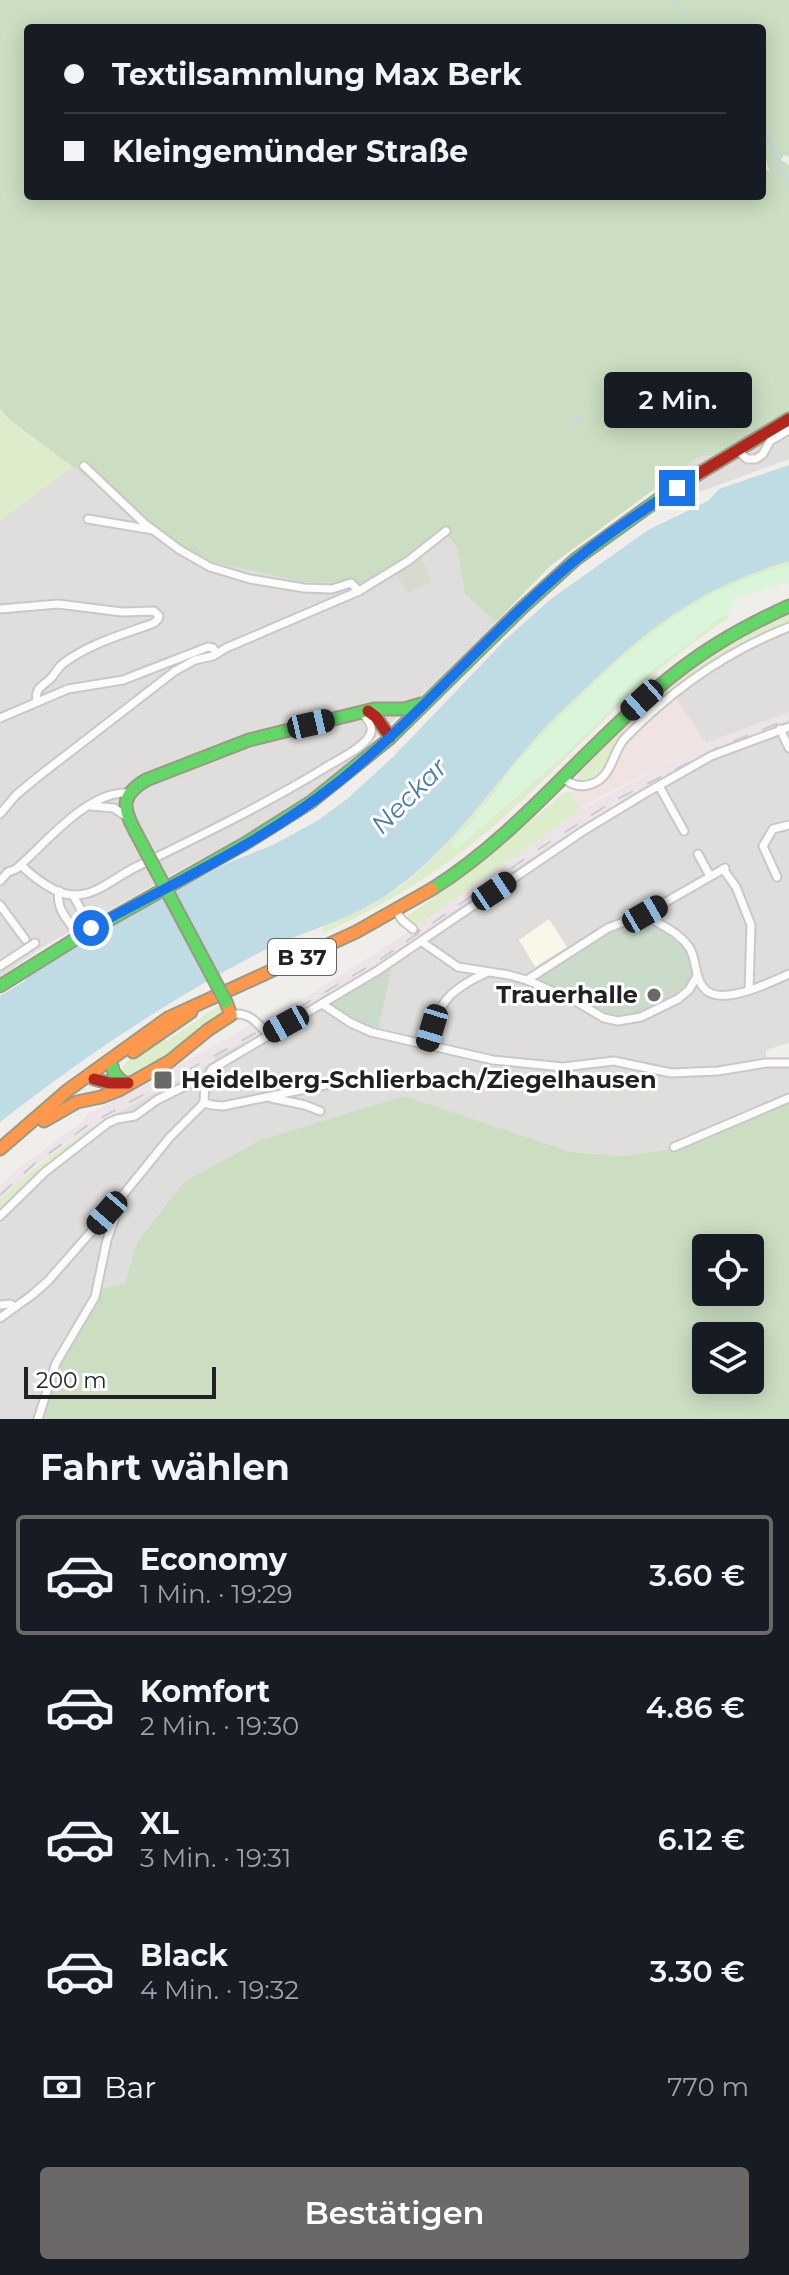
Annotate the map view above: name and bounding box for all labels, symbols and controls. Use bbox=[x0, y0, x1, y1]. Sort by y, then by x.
text: Textilsammlung Max Berk bbox=[112, 56, 522, 93]
text: Kleingemünder Straße bbox=[112, 133, 468, 170]
callout: 2 Min. bbox=[603, 372, 751, 428]
text: 2 Min. bbox=[639, 384, 717, 416]
route end bbox=[659, 470, 695, 506]
car bbox=[616, 675, 668, 725]
car bbox=[285, 707, 337, 741]
water label: Neckar bbox=[364, 751, 454, 841]
car bbox=[467, 868, 521, 914]
car bbox=[618, 892, 672, 936]
route start bbox=[73, 910, 109, 946]
road number: B 37 bbox=[268, 939, 336, 975]
place label: Trauerhalle bbox=[496, 980, 638, 1009]
marker: Trauerhalle bbox=[645, 986, 663, 1004]
car bbox=[259, 1002, 313, 1046]
car bbox=[414, 1002, 450, 1054]
place label: Heidelberg-Schlierbach/Ziegelhausen bbox=[181, 1065, 656, 1094]
marker: Heidelberg-Schlierbach/Ziegelhausen bbox=[152, 1069, 174, 1091]
car bbox=[82, 1187, 132, 1239]
map controls bbox=[692, 1234, 764, 1394]
button: locate bbox=[692, 1234, 764, 1306]
button: layers bbox=[692, 1322, 764, 1394]
scale bar bbox=[24, 1363, 216, 1399]
text: 200 m bbox=[36, 1367, 107, 1394]
text: Fahrt wählen bbox=[40, 1445, 290, 1489]
icon: car bbox=[44, 1539, 116, 1611]
text: Economy bbox=[140, 1541, 287, 1578]
text: 3.60 € bbox=[649, 1557, 745, 1594]
text: 1 Min. · 19:29 bbox=[140, 1578, 293, 1610]
icon: car bbox=[44, 1671, 116, 1743]
text: Komfort bbox=[140, 1673, 270, 1710]
text: 4.86 € bbox=[646, 1689, 745, 1726]
text: 2 Min. · 19:30 bbox=[140, 1710, 299, 1742]
icon: car bbox=[44, 1803, 116, 1875]
text: XL bbox=[140, 1805, 179, 1842]
text: 6.12 € bbox=[658, 1821, 745, 1858]
text: 3 Min. · 19:31 bbox=[140, 1842, 291, 1874]
icon: car bbox=[44, 1935, 116, 2007]
text: Black bbox=[140, 1937, 228, 1974]
text: 3.30 € bbox=[650, 1953, 745, 1990]
text: 4 Min. · 19:32 bbox=[140, 1974, 299, 2006]
icon: cash bbox=[40, 2065, 84, 2109]
text: Bar bbox=[104, 2069, 156, 2106]
text: 770 m bbox=[667, 2071, 749, 2103]
button: Bestätigen bbox=[40, 2167, 749, 2259]

